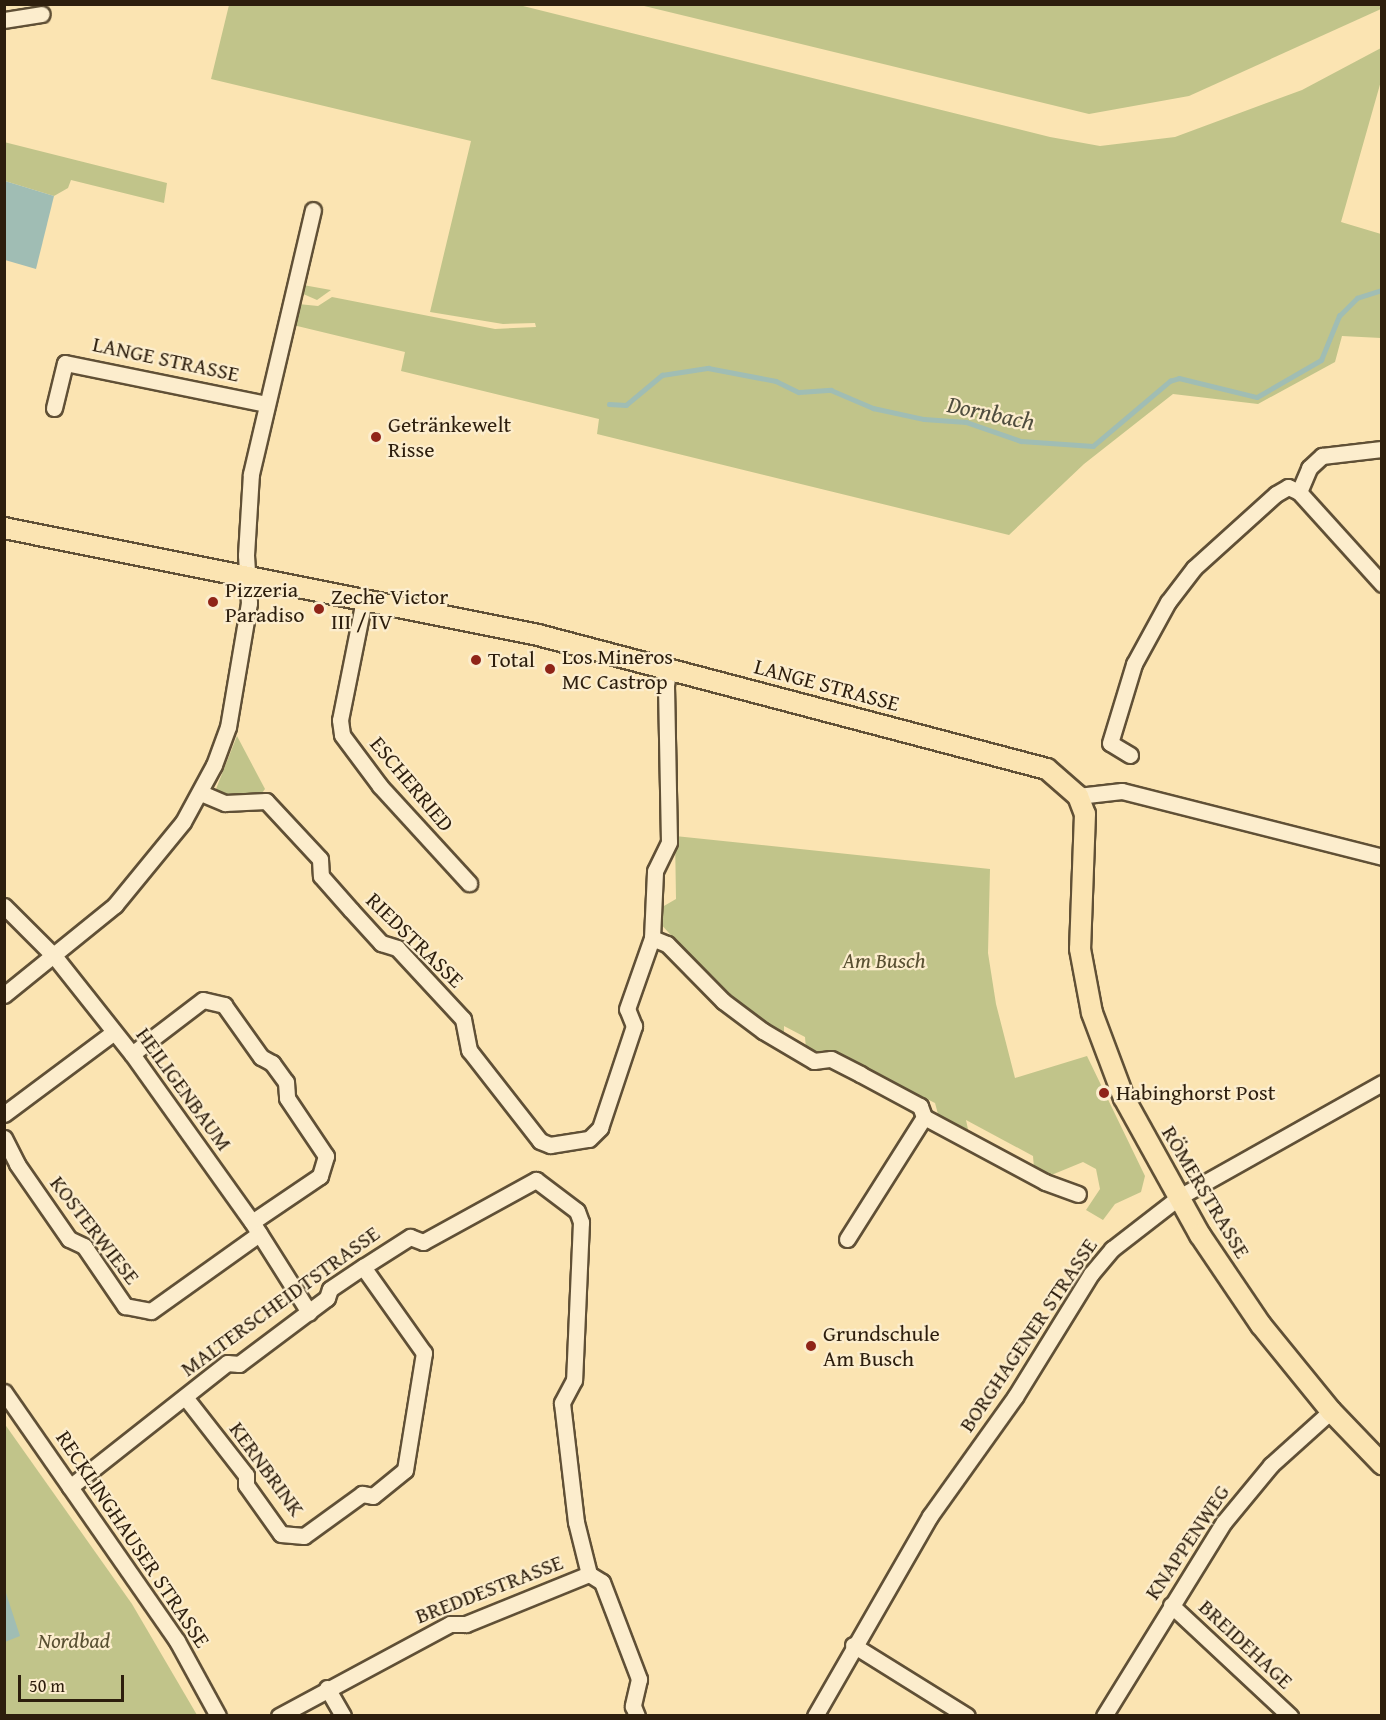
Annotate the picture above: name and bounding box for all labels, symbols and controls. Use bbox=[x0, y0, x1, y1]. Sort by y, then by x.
street label: LANGE STRASSE bbox=[90, 331, 242, 387]
water label: Dornbach bbox=[945, 390, 1037, 436]
place label: Getränkewelt Risse bbox=[388, 411, 511, 463]
marker: Getränkewelt Risse bbox=[369, 430, 383, 444]
place label: Pizzeria Paradiso bbox=[225, 576, 304, 628]
place label: Zeche Victor III / IV bbox=[331, 583, 448, 634]
marker: Pizzeria Paradiso bbox=[206, 595, 220, 609]
marker: Zeche Victor III / IV bbox=[312, 602, 326, 616]
place label: Los Mineros MC Castrop bbox=[562, 643, 673, 694]
place label: Total bbox=[488, 647, 535, 673]
marker: Total bbox=[469, 653, 483, 667]
street label: LANGE STRASSE bbox=[752, 653, 902, 717]
marker: Los Mineros MC Castrop bbox=[543, 662, 557, 676]
street label: ESCHERRIED bbox=[365, 731, 459, 837]
street label: RIEDSTRASSE bbox=[361, 887, 469, 993]
park label: Am Busch bbox=[842, 948, 926, 974]
street label: HEILIGENBAUM bbox=[130, 1022, 238, 1156]
place label: Habinghorst Post bbox=[1116, 1080, 1275, 1106]
marker: Habinghorst Post bbox=[1097, 1086, 1111, 1100]
street label: RÖMERSTRASSE bbox=[1156, 1121, 1256, 1263]
street label: KOSTERWIESE bbox=[44, 1170, 146, 1290]
street label: MALTERSCHEIDTSTRASSE bbox=[175, 1220, 385, 1382]
street label: BORGHAGENER STRASSE bbox=[953, 1233, 1103, 1437]
place label: Grundschule Am Busch bbox=[823, 1320, 940, 1372]
marker: Grundschule Am Busch bbox=[804, 1339, 818, 1353]
street label: KERNBRINK bbox=[224, 1417, 310, 1521]
street label: RECKLINGHAUSER STRASSE bbox=[50, 1425, 216, 1653]
street label: KNAPPENWEG bbox=[1139, 1480, 1235, 1604]
street label: BREDDESTRASSE bbox=[412, 1549, 566, 1629]
street label: BREIDEHAGE bbox=[1193, 1594, 1299, 1694]
park label: Nordbad bbox=[38, 1628, 110, 1654]
scale bar bbox=[21, 1663, 128, 1701]
text: 50 m bbox=[29, 1672, 65, 1699]

